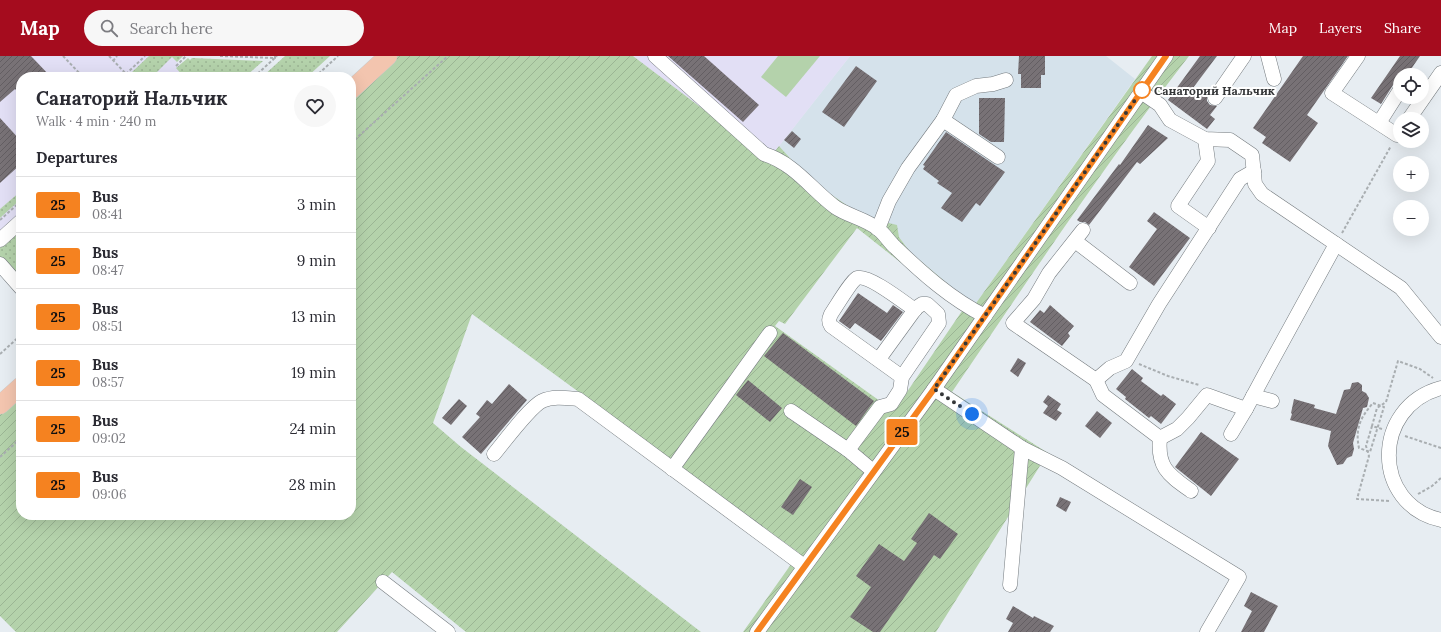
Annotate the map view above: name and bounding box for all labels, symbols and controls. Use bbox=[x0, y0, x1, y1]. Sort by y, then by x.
search box bbox=[84, 10, 364, 46]
text: Map bbox=[20, 16, 60, 40]
icon: search bbox=[98, 17, 120, 39]
text: Search here bbox=[130, 19, 213, 38]
text: Map bbox=[1269, 19, 1297, 37]
text: Layers bbox=[1319, 19, 1362, 37]
text: Share bbox=[1384, 19, 1421, 37]
map controls bbox=[1393, 68, 1429, 236]
button: locate bbox=[1393, 68, 1429, 104]
marker: Санаторий Нальчик bbox=[1133, 81, 1151, 99]
place label: Санаторий Нальчик bbox=[1154, 83, 1275, 98]
button: heart bbox=[294, 85, 336, 127]
text: Санаторий Нальчик bbox=[36, 86, 228, 110]
button: layers bbox=[1393, 112, 1429, 148]
text: Walk · 4 min · 240 m bbox=[36, 113, 156, 130]
text: Departures bbox=[36, 148, 117, 167]
button: + bbox=[1393, 156, 1429, 192]
text: Bus bbox=[92, 187, 118, 206]
text: 3 min bbox=[297, 195, 336, 214]
text: 25 bbox=[50, 196, 66, 214]
button: − bbox=[1393, 200, 1429, 236]
text: 08:41 bbox=[92, 206, 122, 223]
text: Bus bbox=[92, 243, 118, 262]
text: 9 min bbox=[297, 251, 336, 270]
text: 25 bbox=[50, 252, 66, 270]
text: 08:47 bbox=[92, 262, 124, 279]
text: Bus bbox=[92, 299, 118, 318]
text: 13 min bbox=[292, 307, 336, 326]
text: 25 bbox=[50, 308, 66, 326]
text: 08:51 bbox=[92, 318, 122, 335]
text: Bus bbox=[92, 355, 118, 374]
text: 19 min bbox=[291, 363, 336, 382]
text: 25 bbox=[50, 364, 66, 382]
text: 08:57 bbox=[92, 374, 124, 391]
your location bbox=[962, 404, 982, 424]
text: Bus bbox=[92, 411, 118, 430]
text: 24 min bbox=[289, 419, 336, 438]
line badge: 25 bbox=[884, 419, 920, 445]
text: 25 bbox=[50, 420, 66, 438]
text: 25 bbox=[894, 423, 910, 441]
text: 09:02 bbox=[92, 430, 126, 447]
text: Bus bbox=[92, 467, 118, 486]
text: 28 min bbox=[289, 475, 336, 494]
text: 25 bbox=[50, 476, 66, 494]
text: 09:06 bbox=[92, 486, 126, 503]

